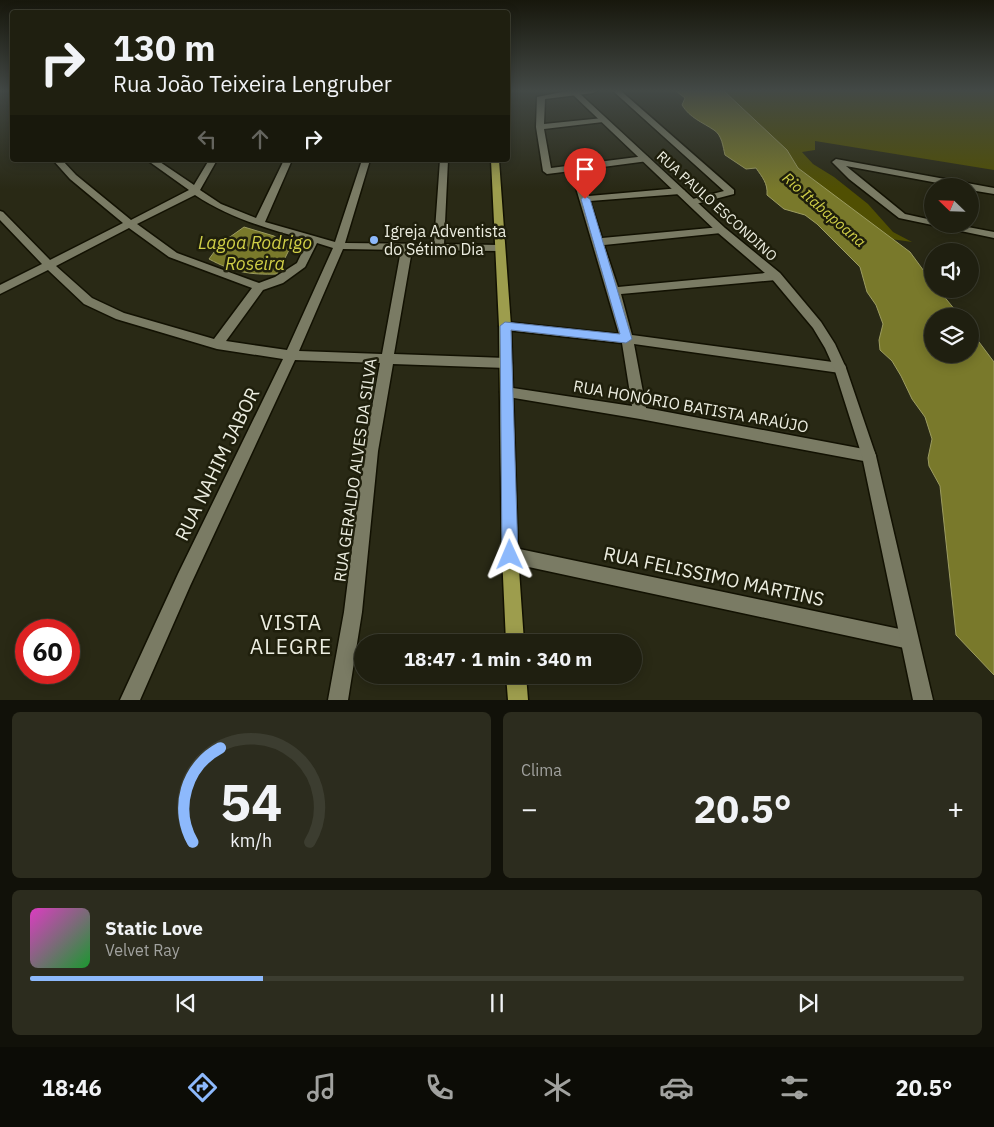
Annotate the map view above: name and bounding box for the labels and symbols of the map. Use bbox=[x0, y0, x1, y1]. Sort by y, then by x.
street label: RUA PAULO ESCONDINO bbox=[653, 147, 781, 265]
pin bbox=[564, 148, 606, 199]
water label: Rio Itabapoana bbox=[779, 168, 870, 251]
north arrow bbox=[924, 178, 979, 232]
place label: Igreja Adventista do Sétimo Dia bbox=[384, 221, 507, 259]
water label: Lagoa Rodrigo Roseira bbox=[198, 231, 312, 275]
marker: Igreja Adventista do Sétimo Dia bbox=[368, 234, 380, 246]
street label: RUA GERALDO ALVES DA SILVA bbox=[329, 357, 381, 583]
street label: RUA HONÓRIO BATISTA ARAÚJO bbox=[572, 374, 810, 437]
street label: RUA NAHIM JABOR bbox=[169, 383, 265, 545]
position arrow bbox=[483, 528, 535, 580]
street label: RUA FELISSIMO MARTINS bbox=[601, 541, 827, 611]
district label: VISTA ALEGRE bbox=[250, 608, 332, 660]
speed limit sign: 60 bbox=[15, 619, 80, 684]

